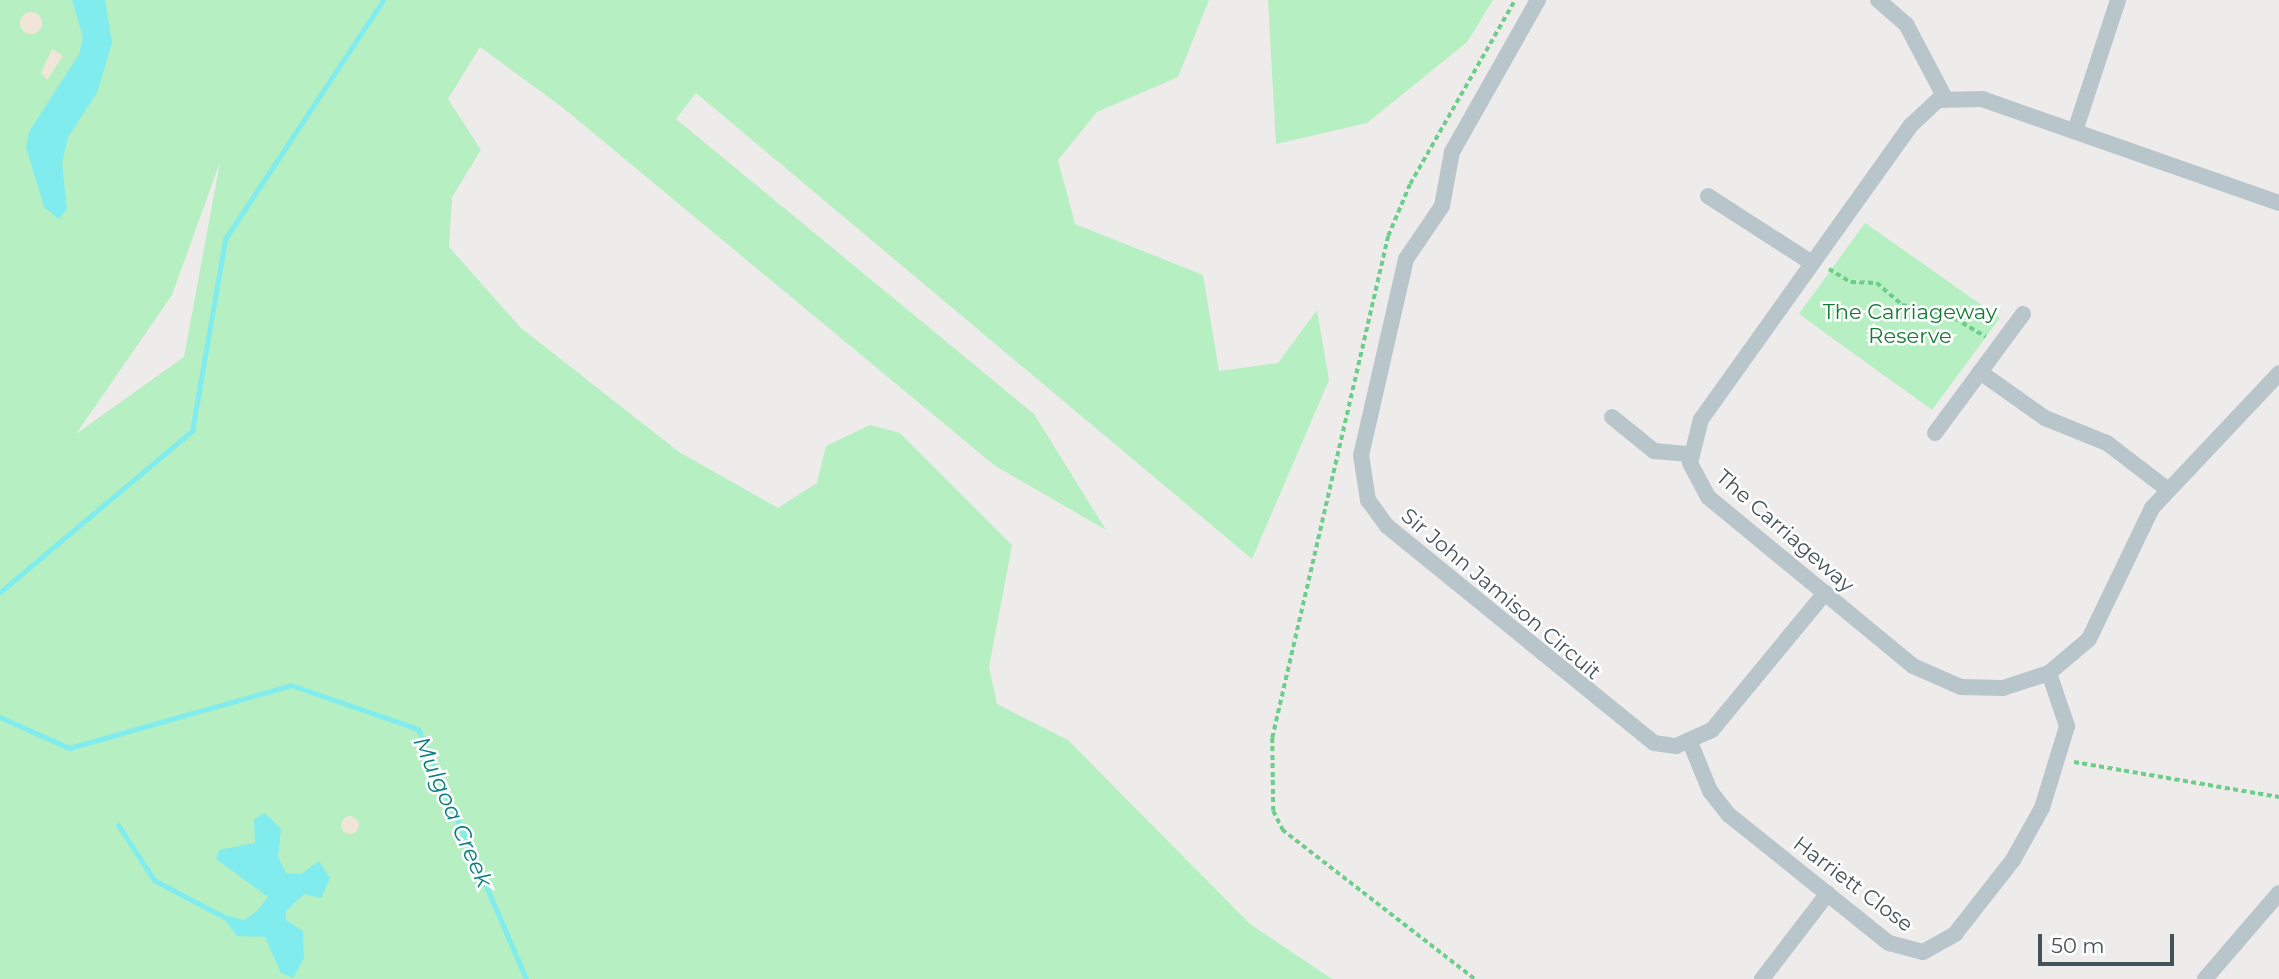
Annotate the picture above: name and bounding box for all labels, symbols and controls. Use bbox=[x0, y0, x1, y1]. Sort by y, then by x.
park label: The Carriageway Reserve bbox=[1823, 299, 1997, 349]
street label: The Carriageway bbox=[1711, 464, 1859, 598]
street label: Sir John Jamison Circuit bbox=[1396, 503, 1606, 685]
water label: Mulgoa Creek bbox=[407, 732, 499, 892]
street label: Harriett Close bbox=[1788, 831, 1918, 937]
scale bar bbox=[2041, 920, 2178, 964]
text: 50 m bbox=[2051, 933, 2105, 958]

